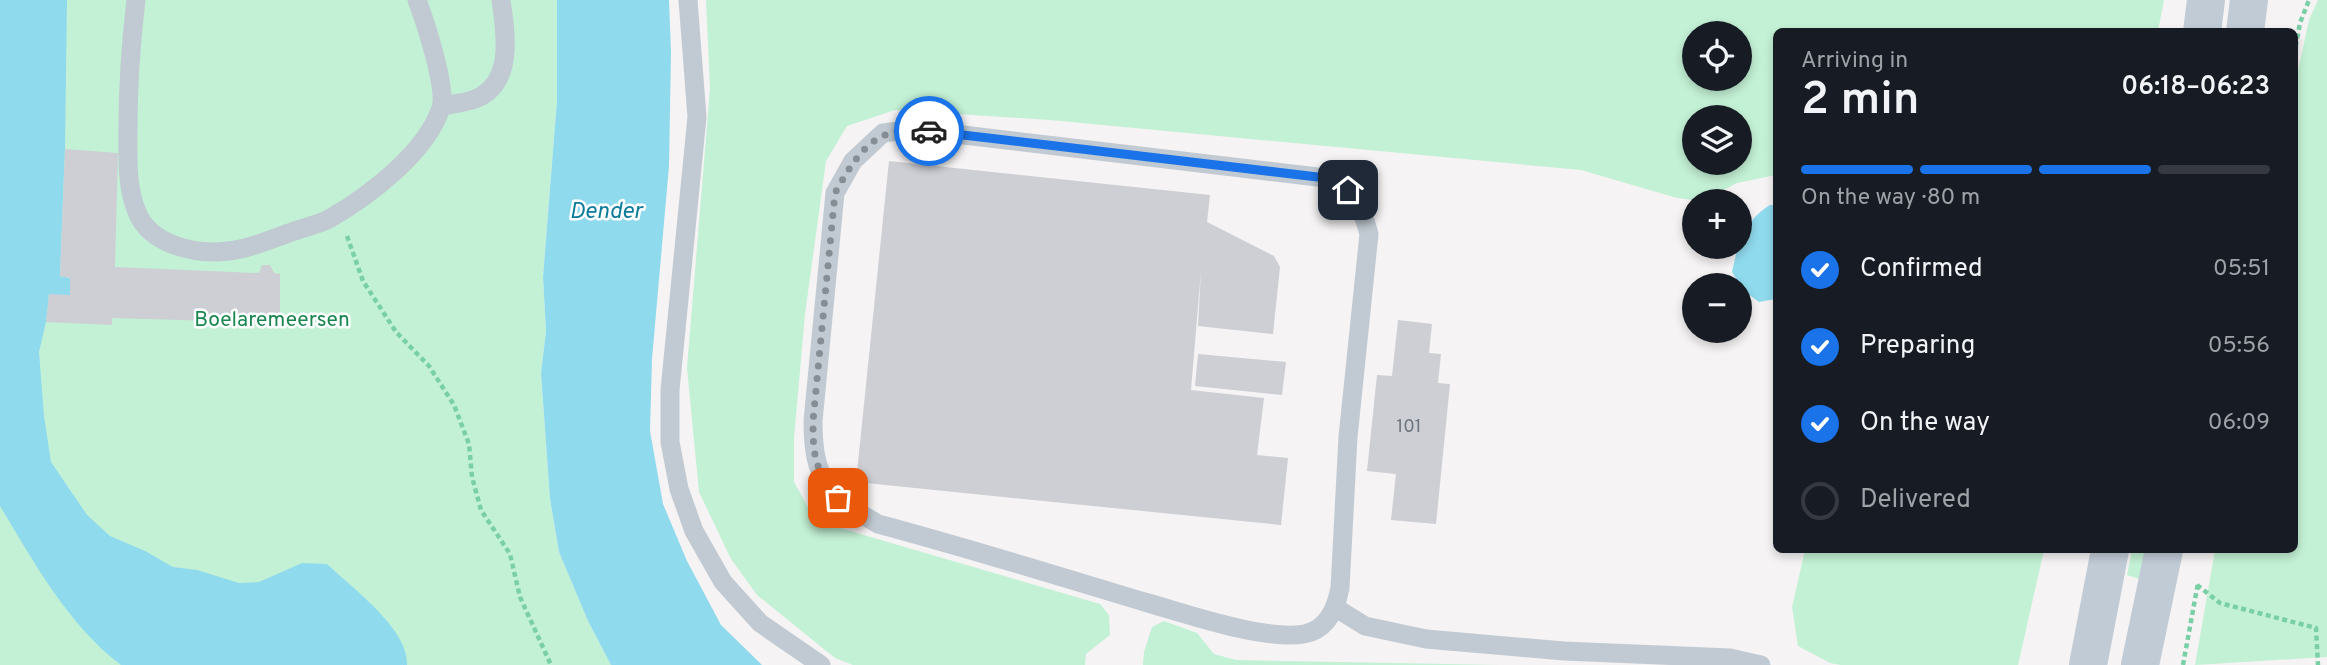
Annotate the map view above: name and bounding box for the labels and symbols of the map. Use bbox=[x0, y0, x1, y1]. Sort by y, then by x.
courier bbox=[894, 96, 964, 166]
pin bbox=[1318, 160, 1378, 220]
water label: Dender bbox=[570, 198, 645, 227]
park label: Boelaremeersen bbox=[194, 307, 350, 334]
house number: 101 bbox=[1397, 416, 1421, 439]
pin bbox=[808, 468, 868, 528]

